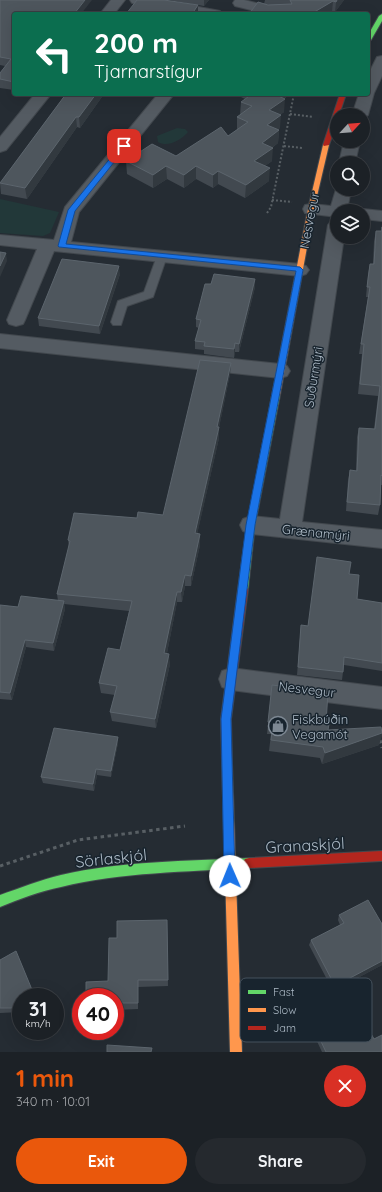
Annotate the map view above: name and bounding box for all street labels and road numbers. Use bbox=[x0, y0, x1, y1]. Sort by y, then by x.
street label: Nesvegur bbox=[296, 190, 322, 250]
street label: Suðurmýri bbox=[300, 345, 326, 409]
street label: Grænamýri bbox=[281, 520, 351, 544]
street label: Nesvegur bbox=[278, 678, 336, 700]
street label: Granaskjól bbox=[265, 833, 345, 857]
street label: Sörlaskjól bbox=[74, 844, 148, 872]

